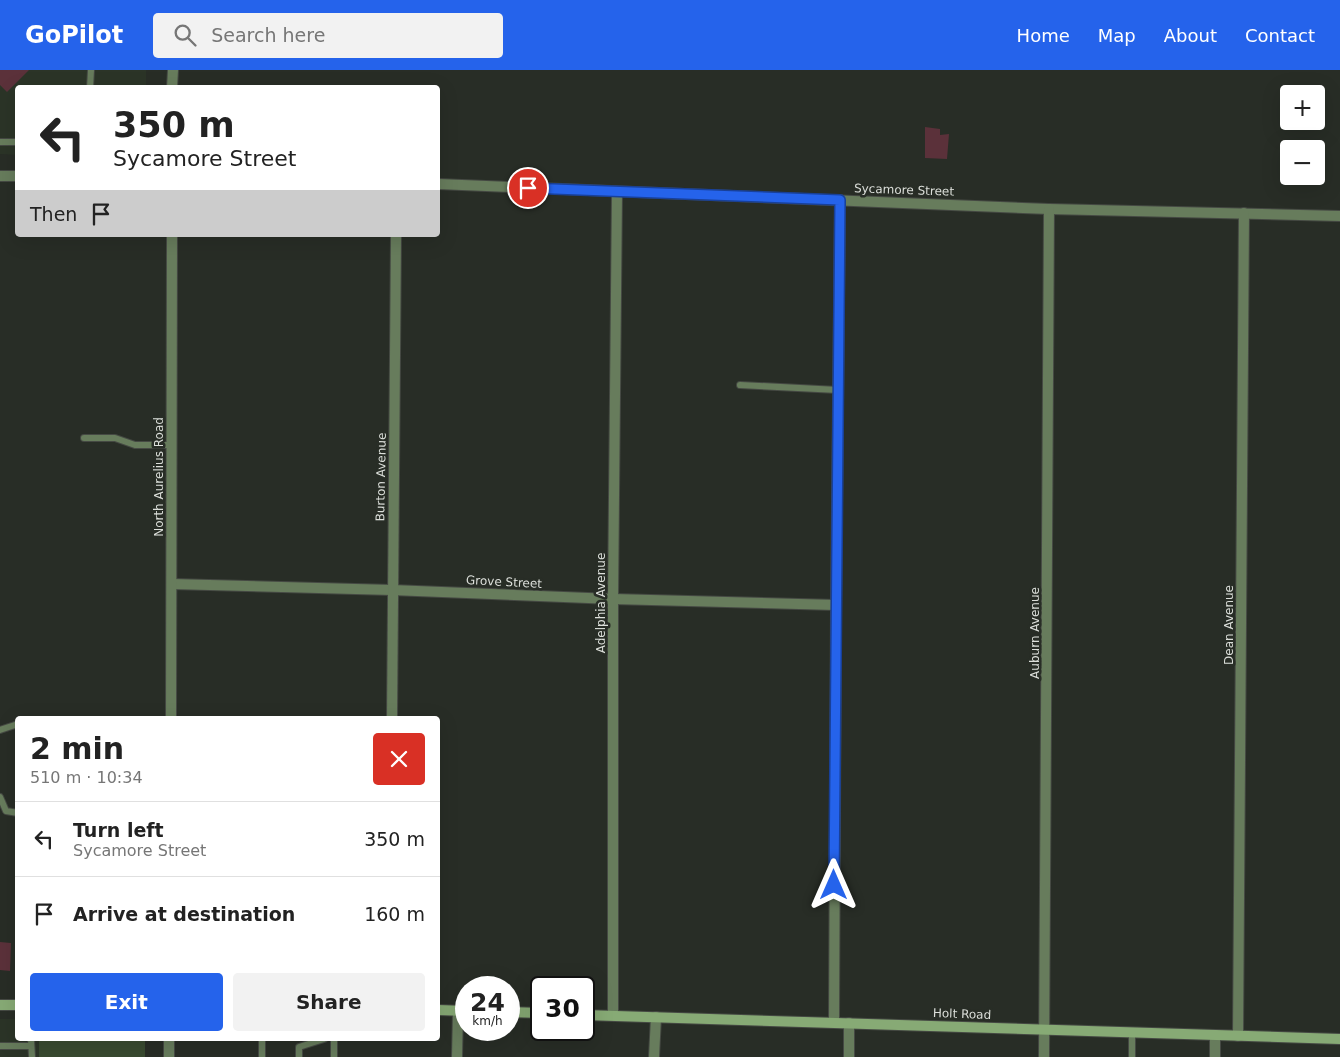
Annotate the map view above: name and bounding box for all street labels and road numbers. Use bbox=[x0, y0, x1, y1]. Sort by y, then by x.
street label: Sycamore Street bbox=[854, 181, 955, 199]
street label: North Aurelius Road bbox=[152, 417, 166, 537]
street label: Burton Avenue bbox=[373, 432, 389, 522]
street label: Adelphia Avenue bbox=[594, 553, 608, 653]
street label: Grove Street bbox=[466, 573, 543, 591]
street label: Dean Avenue bbox=[1222, 585, 1236, 665]
street label: Auburn Avenue bbox=[1028, 587, 1042, 679]
street label: Holt Road bbox=[933, 1006, 991, 1022]

